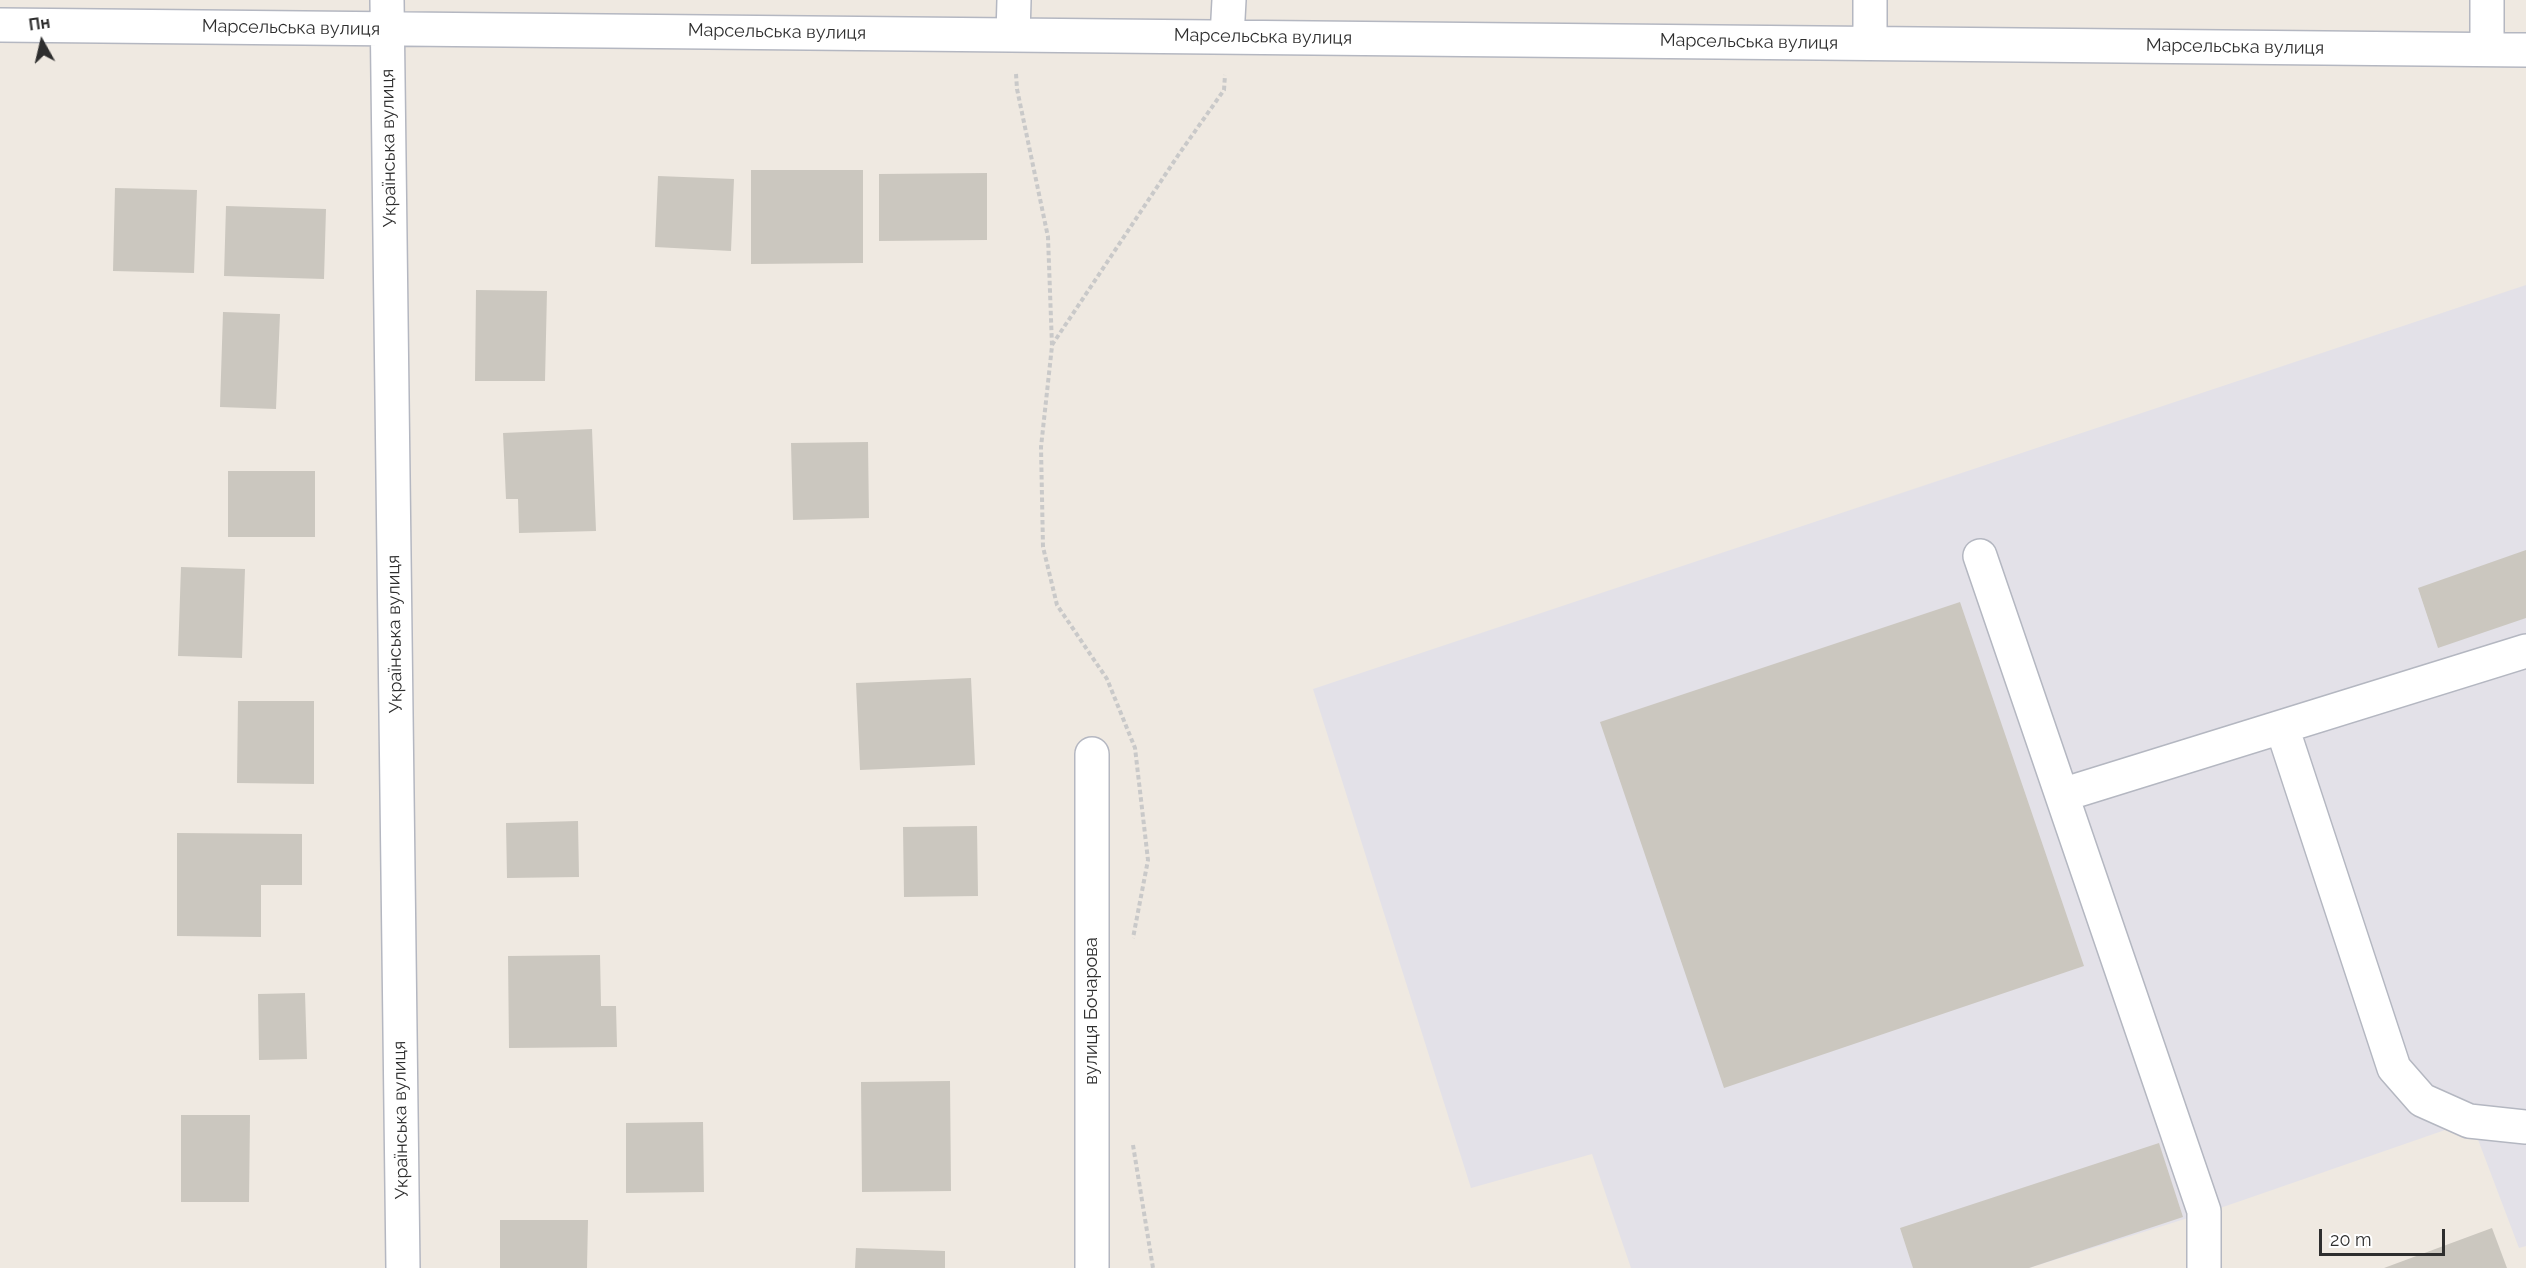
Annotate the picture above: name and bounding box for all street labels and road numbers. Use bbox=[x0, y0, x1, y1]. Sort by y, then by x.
street label: Марсельська вулиця bbox=[202, 16, 380, 40]
street label: Марсельська вулиця bbox=[688, 20, 866, 44]
street label: Марсельська вулиця bbox=[1174, 25, 1352, 49]
street label: Марсельська вулиця bbox=[1660, 30, 1838, 54]
street label: Марсельська вулиця bbox=[2146, 35, 2324, 59]
street label: Українська вулиця bbox=[377, 69, 401, 227]
street label: Українська вулиця bbox=[383, 555, 407, 713]
street label: вулиця Бочарова bbox=[1081, 937, 1103, 1085]
street label: Українська вулиця bbox=[389, 1041, 413, 1199]

